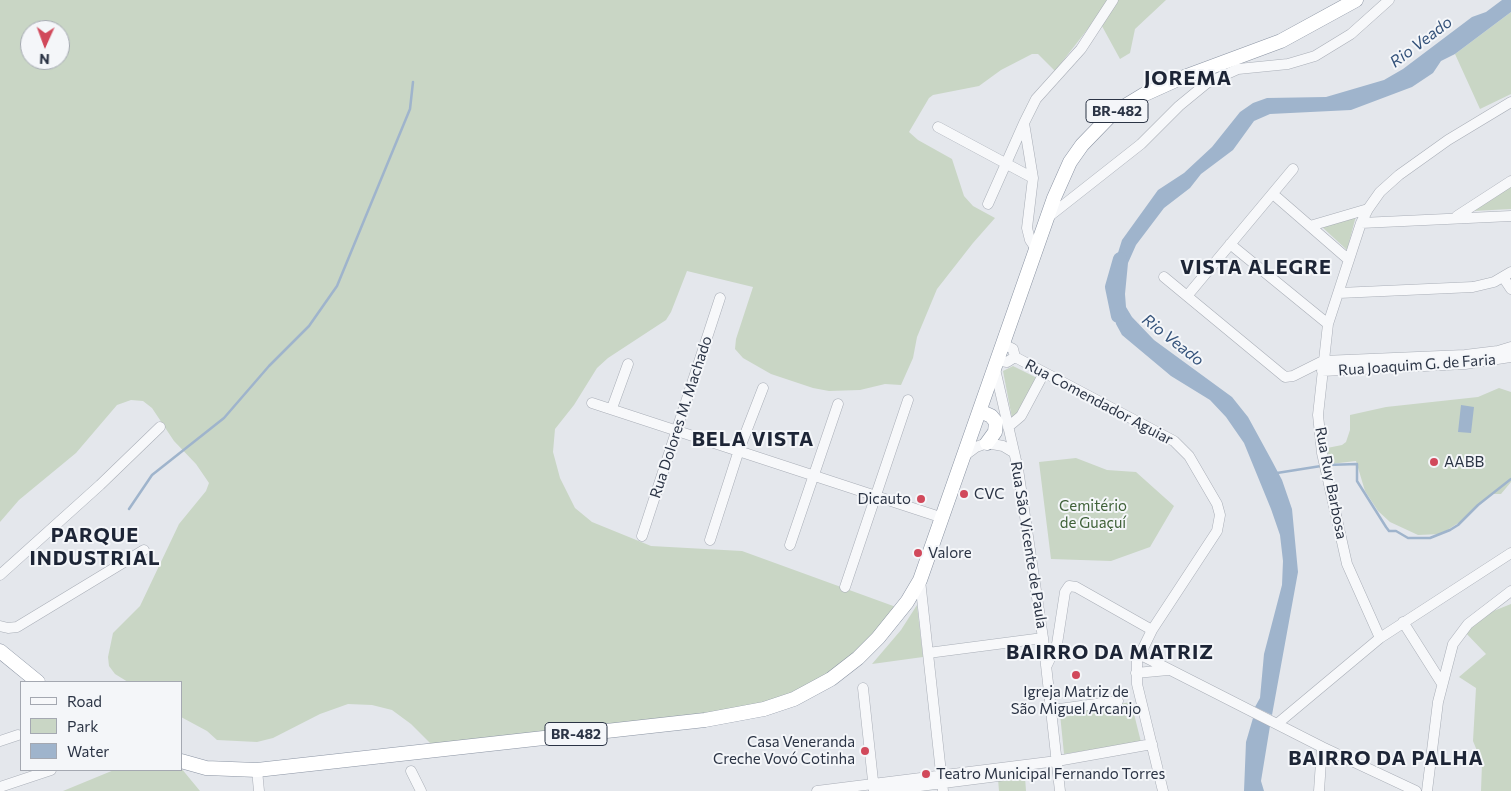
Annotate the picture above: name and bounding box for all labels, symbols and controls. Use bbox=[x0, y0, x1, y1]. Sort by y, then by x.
water label: Rio Veado bbox=[1386, 12, 1456, 72]
north arrow bbox=[20, 20, 70, 70]
text: N bbox=[39, 51, 50, 68]
district label: JOREMA bbox=[1143, 66, 1233, 90]
road number: BR-482 bbox=[1086, 100, 1148, 122]
district label: VISTA ALEGRE bbox=[1179, 255, 1333, 279]
water label: Rio Veado bbox=[1138, 310, 1208, 370]
street label: Rua Dolores M. Machado bbox=[646, 334, 716, 500]
street label: Rua Joaquim G. de Faria bbox=[1338, 351, 1496, 379]
street label: Rua Comendador Aguiar bbox=[1022, 355, 1176, 449]
street label: Rua Ruy Barbosa bbox=[1311, 425, 1351, 541]
district label: BELA VISTA bbox=[690, 427, 816, 451]
place label: AABB bbox=[1444, 453, 1484, 471]
marker: AABB bbox=[1428, 456, 1440, 468]
street label: Rua São Vicente de Paula bbox=[1007, 460, 1051, 630]
place label: CVC bbox=[974, 485, 1005, 503]
marker: CVC bbox=[958, 488, 970, 500]
place label: Dicauto bbox=[857, 490, 911, 508]
marker: Dicauto bbox=[915, 493, 927, 505]
park label: Cemitério de Guaçuí bbox=[1059, 497, 1127, 532]
district label: PARQUE INDUSTRIAL bbox=[28, 523, 162, 570]
place label: Valore bbox=[928, 544, 972, 562]
marker: Valore bbox=[912, 547, 924, 559]
district label: BAIRRO DA MATRIZ bbox=[1004, 640, 1216, 664]
marker: Igreja Matriz de São Miguel Arcanjo bbox=[1070, 669, 1082, 681]
legend bbox=[20, 681, 182, 771]
place label: Igreja Matriz de São Miguel Arcanjo bbox=[1011, 683, 1141, 718]
text: Road bbox=[67, 692, 102, 710]
text: Park bbox=[67, 717, 98, 735]
road number: BR-482 bbox=[545, 722, 607, 746]
place label: Casa Veneranda Creche Vovó Cotinha bbox=[713, 733, 855, 768]
text: Water bbox=[67, 742, 109, 760]
marker: Casa Veneranda Creche Vovó Cotinha bbox=[859, 745, 871, 757]
district label: BAIRRO DA PALHA bbox=[1286, 746, 1486, 770]
place label: Teatro Municipal Fernando Torres bbox=[936, 765, 1165, 783]
marker: Teatro Municipal Fernando Torres bbox=[920, 768, 932, 780]

